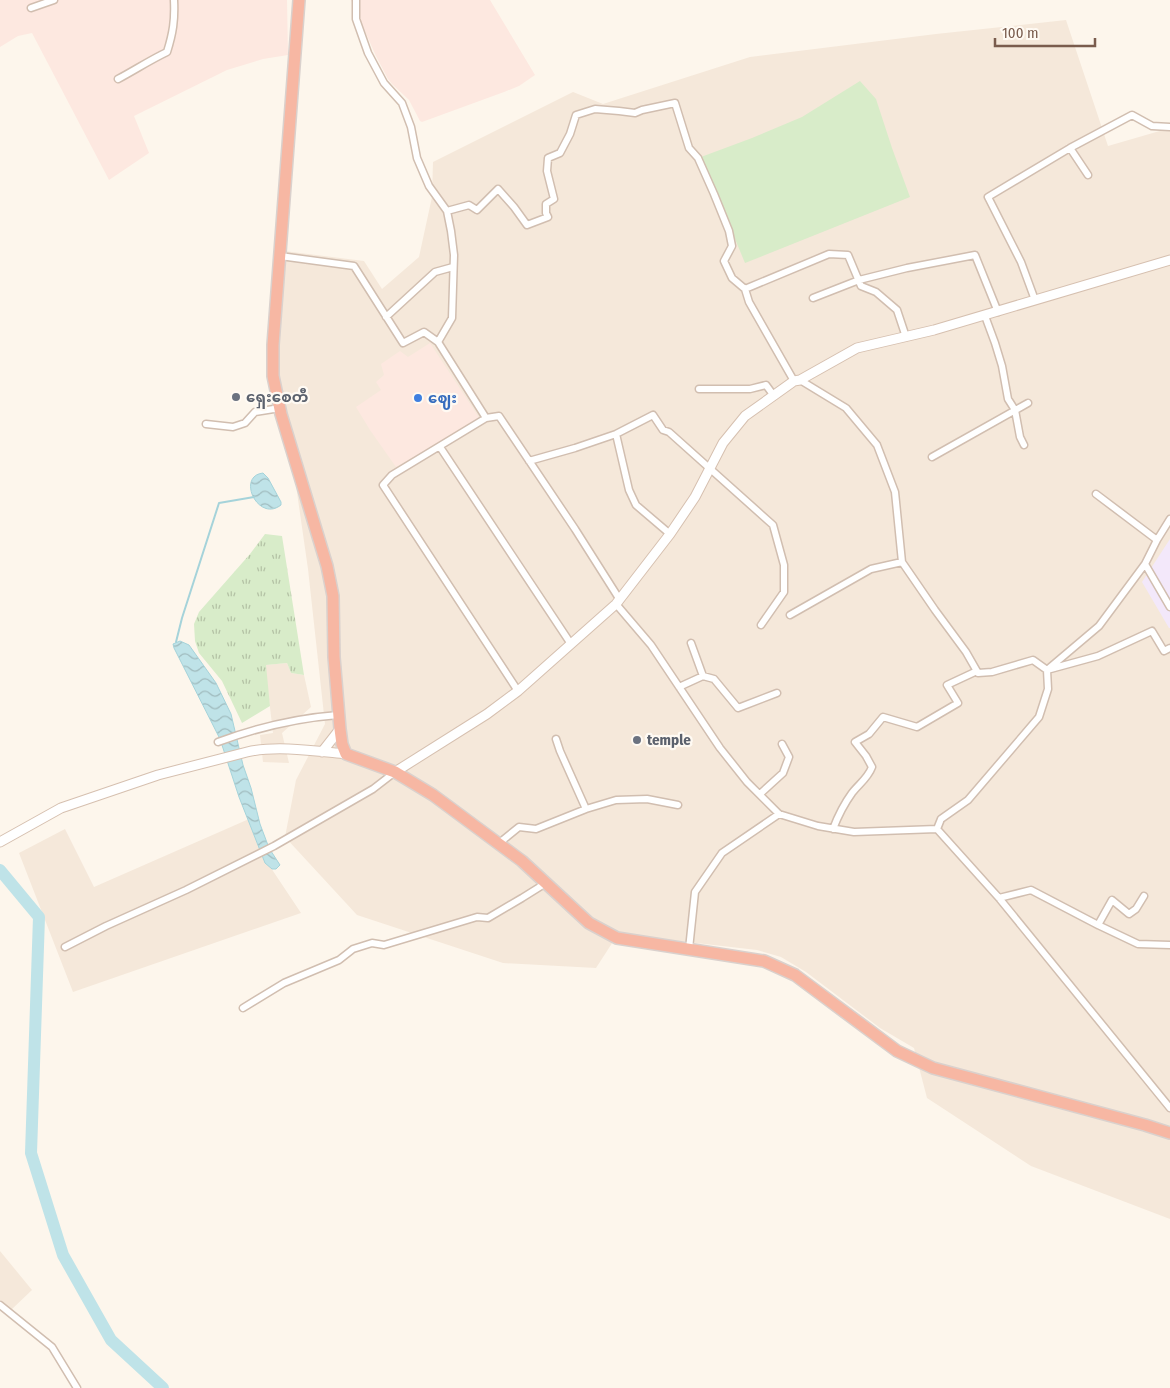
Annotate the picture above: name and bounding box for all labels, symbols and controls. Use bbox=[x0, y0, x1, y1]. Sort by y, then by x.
scale bar bbox=[995, 15, 1095, 47]
text: 100 m bbox=[1002, 24, 1039, 42]
place label: ရှေးစေတီ bbox=[246, 387, 308, 409]
place label: ဈေး bbox=[428, 389, 457, 410]
marker: ရှေးစေတီ bbox=[230, 391, 242, 403]
marker: ဈေး bbox=[412, 392, 424, 404]
place label: temple bbox=[647, 731, 691, 749]
marker: temple bbox=[631, 734, 643, 746]

